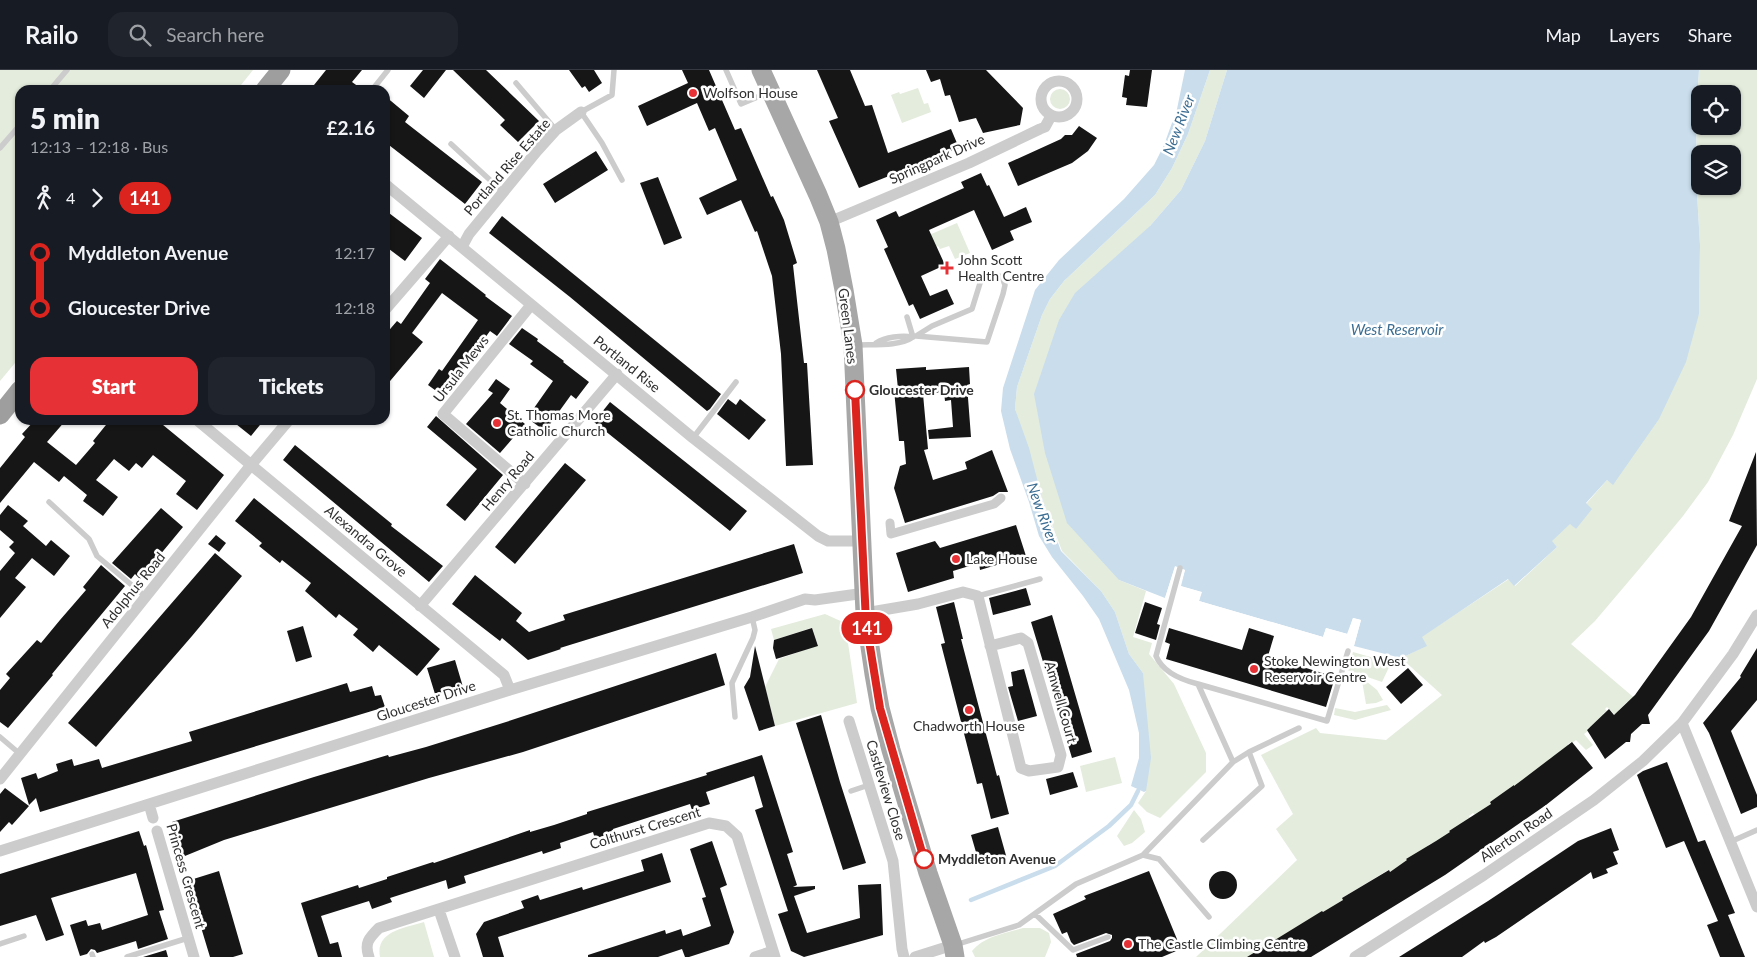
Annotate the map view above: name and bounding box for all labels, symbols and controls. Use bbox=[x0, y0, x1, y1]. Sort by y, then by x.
search box bbox=[108, 12, 458, 57]
text: Railo bbox=[25, 20, 78, 49]
icon: search bbox=[126, 21, 154, 49]
text: Search here bbox=[166, 23, 264, 46]
text: Map bbox=[1545, 24, 1581, 46]
text: Layers bbox=[1609, 24, 1660, 46]
text: Share bbox=[1688, 24, 1732, 46]
place label: Wolfson House bbox=[703, 84, 798, 101]
map controls bbox=[1691, 85, 1741, 195]
button: locate bbox=[1691, 85, 1741, 135]
marker: Wolfson House bbox=[687, 87, 699, 99]
water label: New River bbox=[1158, 91, 1198, 157]
text: 5 min bbox=[30, 101, 100, 135]
street label: Portland Rise Estate bbox=[460, 115, 553, 219]
text: £2.16 bbox=[326, 116, 375, 139]
street label: Springpark Drive bbox=[886, 130, 987, 187]
text: 12:13 – 12:18 · Bus bbox=[30, 137, 168, 156]
button: layers bbox=[1691, 145, 1741, 195]
icon: walk bbox=[30, 184, 58, 212]
icon: forward bbox=[83, 184, 111, 212]
text: 141 bbox=[129, 187, 161, 209]
text: 4 bbox=[66, 188, 75, 207]
text: Myddleton Avenue bbox=[68, 241, 228, 264]
text: 12:17 bbox=[334, 243, 375, 262]
place label: John Scott Health Centre bbox=[958, 251, 1044, 284]
marker: John Scott Health Centre bbox=[940, 261, 954, 275]
street label: Green Lanes bbox=[835, 287, 862, 365]
text: Gloucester Drive bbox=[68, 296, 210, 319]
text: 12:18 bbox=[334, 298, 375, 317]
water label: West Reservoir bbox=[1351, 320, 1444, 338]
street label: Portland Rise bbox=[590, 331, 664, 396]
street label: Ursula Mews bbox=[429, 332, 492, 405]
button: Start bbox=[30, 357, 198, 415]
button: Tickets bbox=[208, 357, 375, 415]
marker: Gloucester Drive bbox=[845, 380, 865, 400]
place label: Gloucester Drive bbox=[869, 381, 974, 398]
place label: St. Thomas More Catholic Church bbox=[507, 406, 611, 439]
marker: St. Thomas More Catholic Church bbox=[491, 417, 503, 429]
street label: Henry Road bbox=[478, 448, 537, 514]
water label: New River bbox=[1024, 480, 1062, 546]
street label: Alexandra Grove bbox=[322, 501, 411, 580]
street label: Adolphus Road bbox=[97, 548, 168, 631]
place label: Lake House bbox=[966, 550, 1038, 567]
marker: Lake House bbox=[950, 553, 962, 565]
line badge: 141 bbox=[838, 612, 896, 644]
text: 141 bbox=[851, 617, 883, 639]
place label: Stoke Newington West Reservoir Centre bbox=[1264, 652, 1405, 685]
street label: Amwell Court bbox=[1042, 659, 1081, 745]
marker: Stoke Newington West Reservoir Centre bbox=[1248, 663, 1260, 675]
street label: Gloucester Drive bbox=[374, 676, 478, 725]
marker: Chadworth House bbox=[963, 704, 975, 716]
place label: Chadworth House bbox=[913, 717, 1025, 734]
street label: Castleview Close bbox=[863, 738, 910, 842]
street label: Colthurst Crescent bbox=[587, 803, 702, 852]
street label: Allerton Road bbox=[1476, 804, 1555, 865]
street label: Princess Crescent bbox=[163, 821, 210, 930]
marker: Myddleton Avenue bbox=[914, 849, 934, 869]
place label: Myddleton Avenue bbox=[938, 850, 1057, 867]
place label: The Castle Climbing Centre bbox=[1138, 935, 1306, 952]
marker: The Castle Climbing Centre bbox=[1122, 938, 1134, 950]

